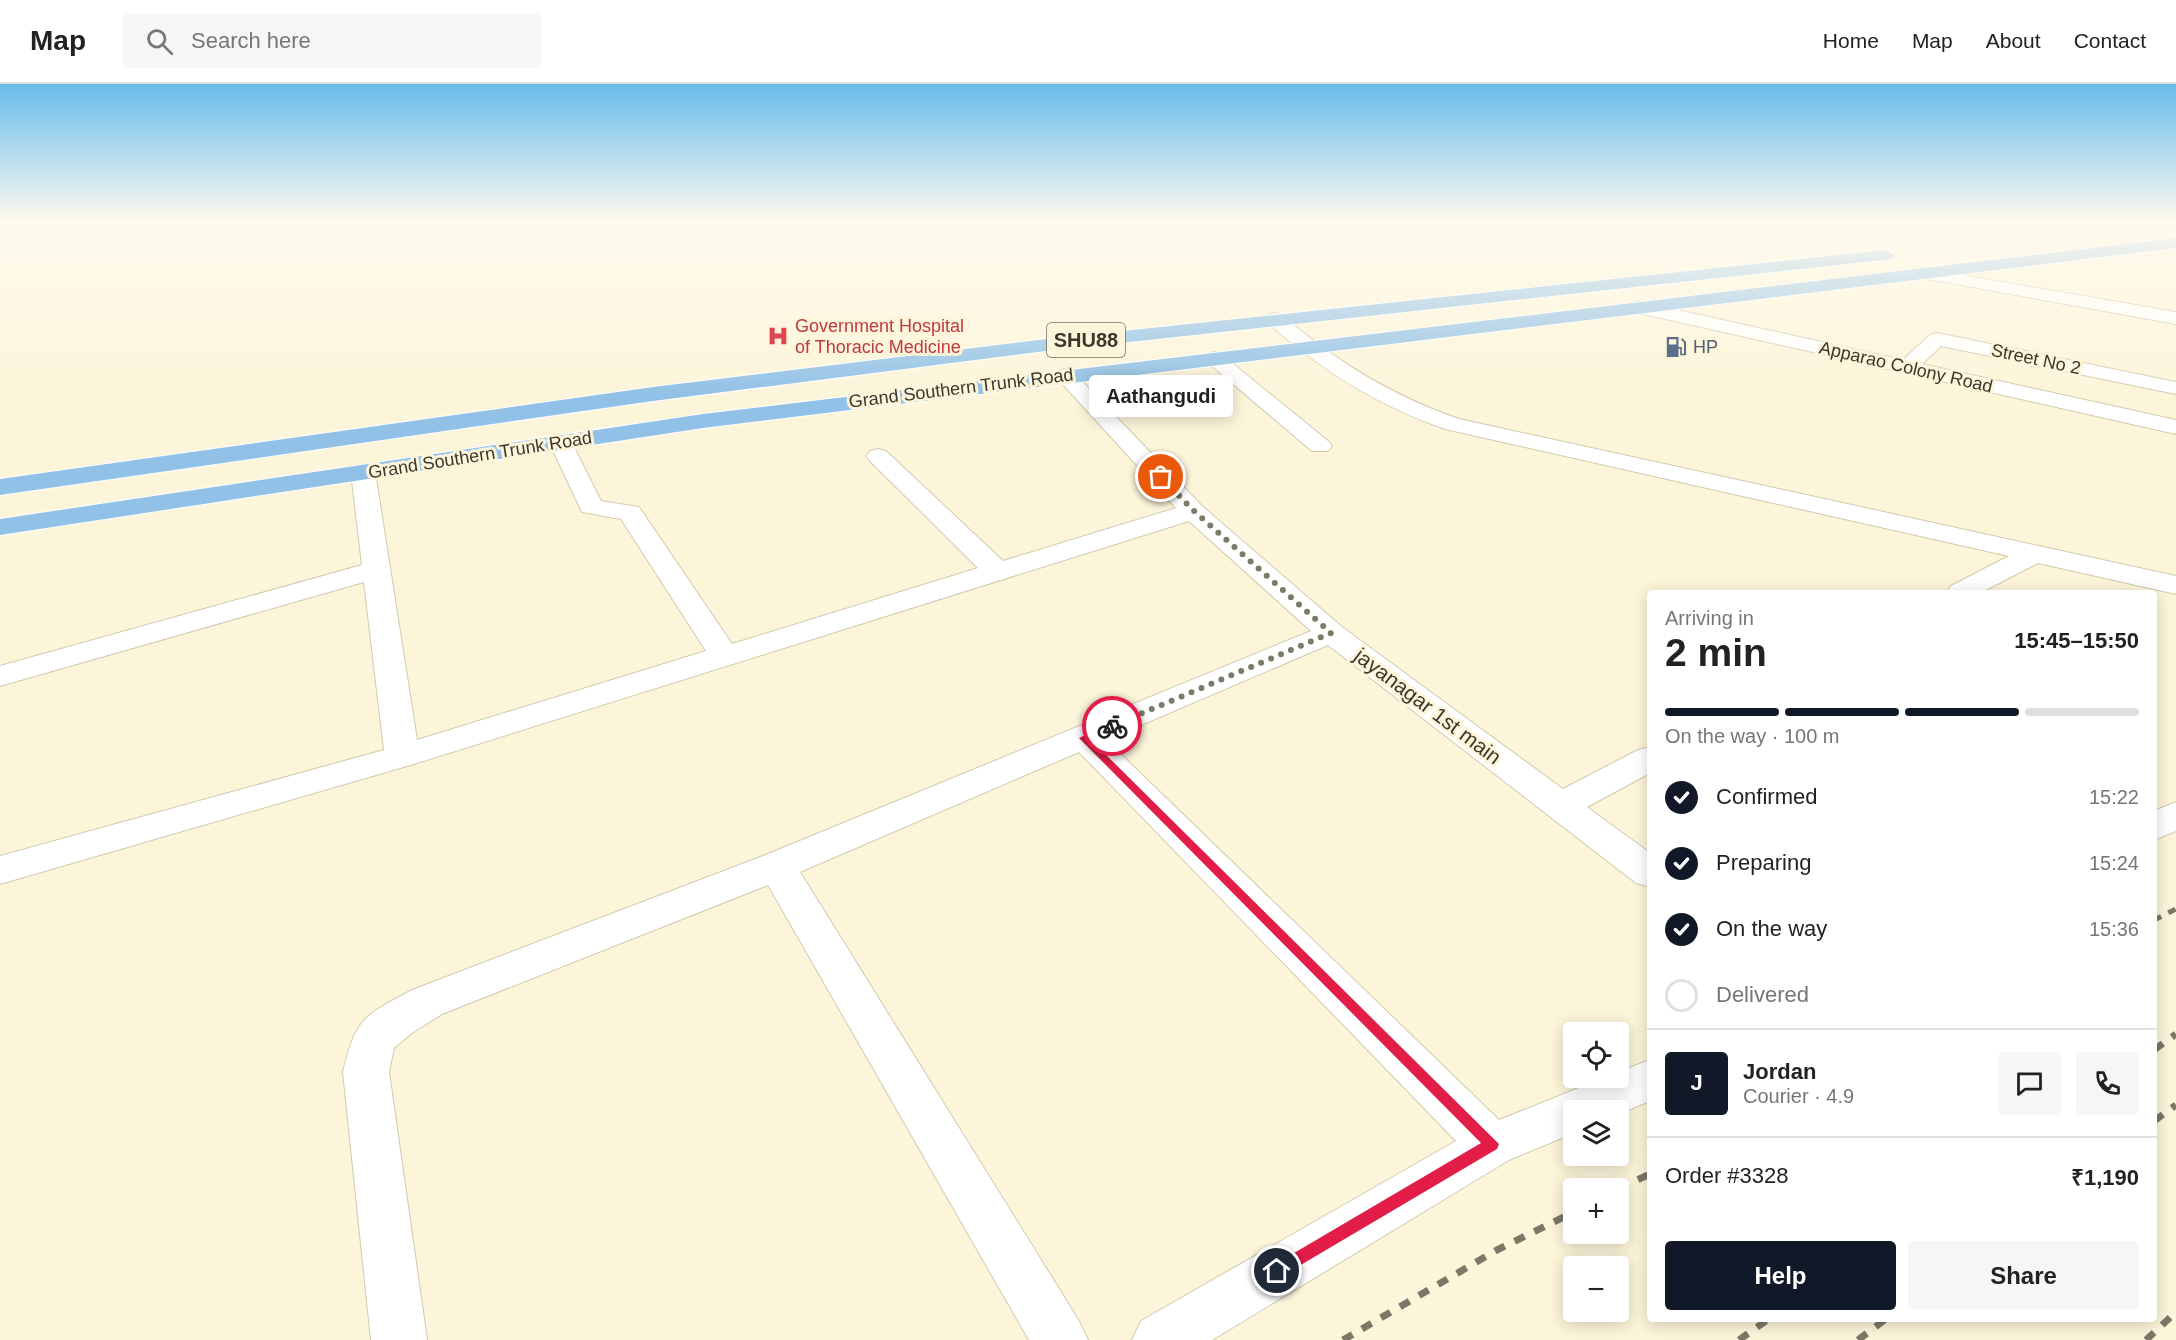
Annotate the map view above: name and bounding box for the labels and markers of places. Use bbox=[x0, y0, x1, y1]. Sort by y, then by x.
place label: Government Hospital of Thoracic Medicine bbox=[795, 316, 964, 357]
hospital icon: Government Hospital of Thoracic Medicine bbox=[766, 324, 790, 348]
fuel station icon: HP bbox=[1664, 335, 1688, 359]
place label: HP bbox=[1693, 337, 1718, 357]
callout: Aathangudi bbox=[1089, 375, 1233, 417]
pin bbox=[1135, 451, 1186, 502]
pin bbox=[1251, 1245, 1302, 1296]

